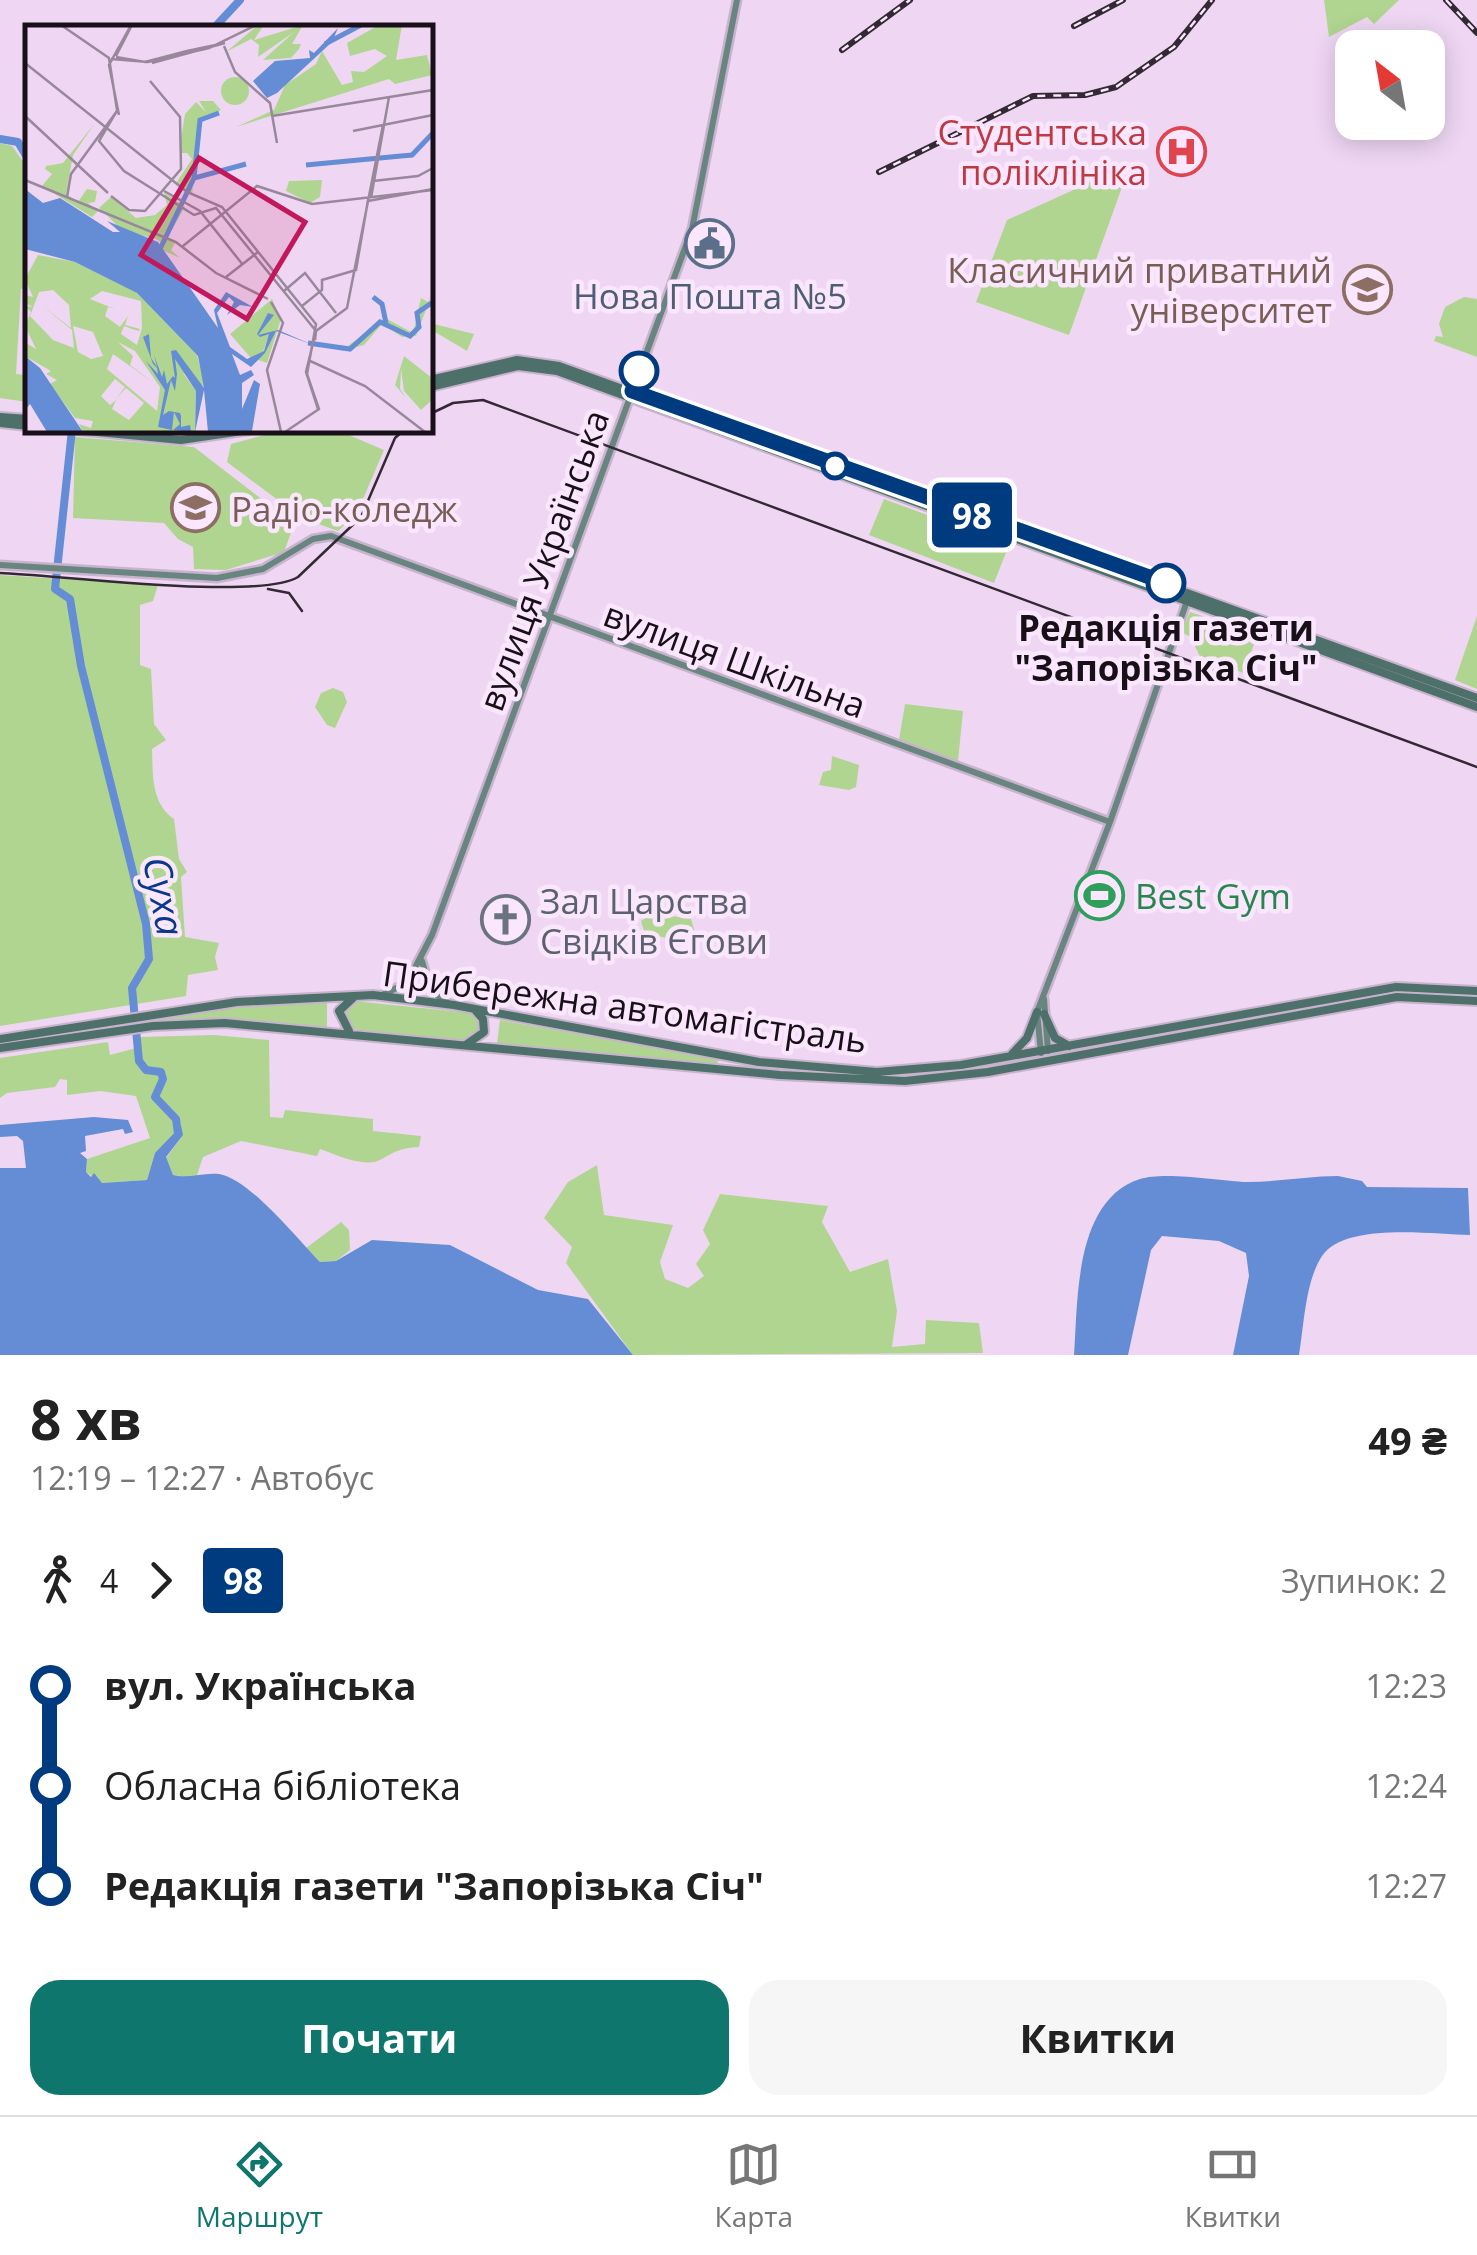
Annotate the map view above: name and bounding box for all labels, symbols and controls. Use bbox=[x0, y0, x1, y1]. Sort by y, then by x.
inset map bbox=[25, 25, 432, 432]
north arrow bbox=[1335, 30, 1445, 140]
map controls bbox=[1335, 30, 1445, 140]
place label: Студентська поліклініка bbox=[938, 108, 1147, 195]
hospital icon: Студентська поліклініка bbox=[1156, 125, 1208, 177]
public building icon: Нова Пошта №5 bbox=[684, 217, 736, 269]
place label: Класичний приватний університет bbox=[947, 246, 1332, 333]
school or university icon: Класичний приватний університет bbox=[1341, 263, 1393, 315]
place label: Нова Пошта №5 bbox=[573, 272, 847, 319]
unlabelled marker bbox=[620, 352, 658, 390]
street label: вулиця Українська bbox=[467, 403, 619, 717]
unlabelled marker bbox=[822, 453, 848, 479]
school or university icon: Радіо-коледж bbox=[170, 482, 222, 534]
line badge: 98 bbox=[927, 482, 1017, 548]
place label: Радіо-коледж bbox=[231, 485, 458, 532]
text: 98 bbox=[952, 492, 992, 539]
marker: Редакція газети "Запорізька Січ" bbox=[1147, 564, 1185, 602]
street label: вулиця Шкільна bbox=[597, 590, 873, 728]
place label: Редакція газети "Запорізька Січ" bbox=[1015, 604, 1317, 691]
water label: Суха bbox=[132, 852, 198, 940]
sports icon: Best Gym bbox=[1074, 869, 1126, 921]
place label: Best Gym bbox=[1135, 872, 1291, 919]
place label: Зал Царства Свідків Єгови bbox=[540, 877, 768, 964]
church icon: Зал Царства Свідків Єгови bbox=[479, 894, 531, 946]
street label: Прибережна автомагістраль bbox=[380, 949, 870, 1063]
text: 8 хв bbox=[30, 1381, 142, 1456]
text: 49 ₴ bbox=[1368, 1414, 1447, 1466]
text: 12:19 – 12:27 · Автобус bbox=[30, 1456, 374, 1499]
icon: walk bbox=[30, 1553, 85, 1608]
icon: forward bbox=[133, 1553, 188, 1608]
text: 98 bbox=[223, 1557, 263, 1604]
text: 4 bbox=[100, 1559, 118, 1602]
text: Зупинок: 2 bbox=[1281, 1559, 1447, 1602]
text: вул. Українська bbox=[104, 1659, 417, 1711]
text: 12:23 bbox=[1365, 1664, 1447, 1707]
text: Обласна бібліотека bbox=[104, 1759, 461, 1811]
text: 12:24 bbox=[1365, 1764, 1447, 1807]
text: Редакція газети "Запорізька Січ" bbox=[104, 1859, 764, 1911]
text: 12:27 bbox=[1365, 1864, 1447, 1907]
button: Почати bbox=[30, 1980, 729, 2095]
button: Квитки bbox=[749, 1980, 1447, 2095]
tab: Маршрут bbox=[196, 2137, 323, 2235]
tab: Карта bbox=[715, 2137, 793, 2235]
tab: Квитки bbox=[1185, 2137, 1281, 2235]

